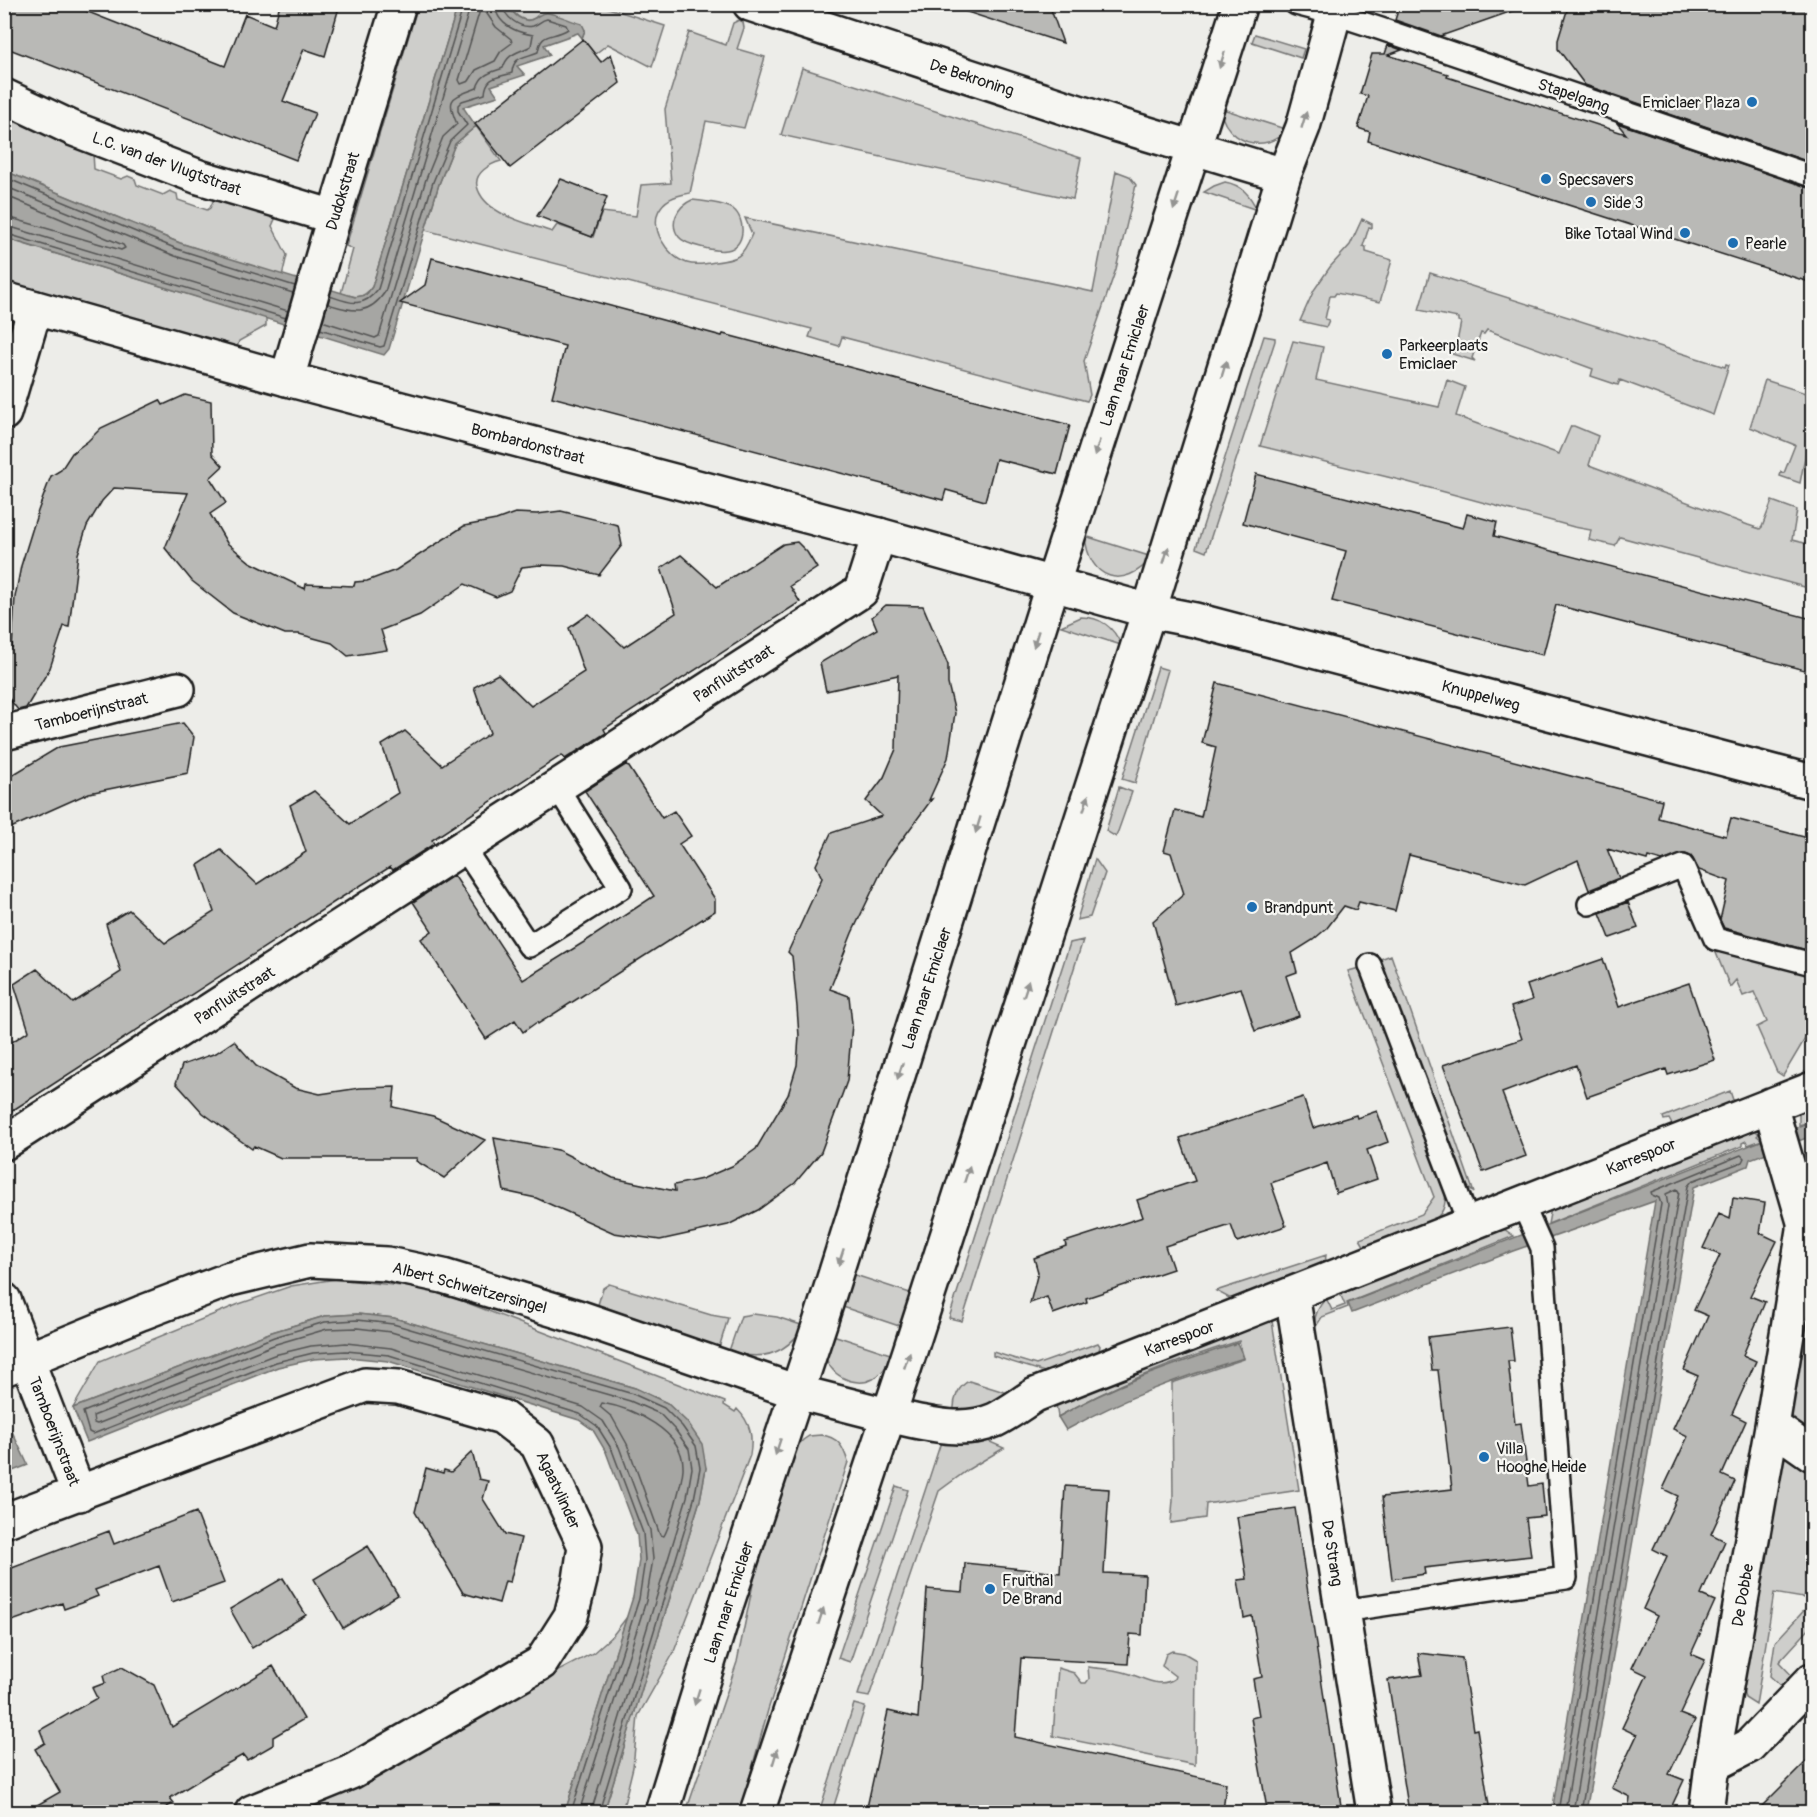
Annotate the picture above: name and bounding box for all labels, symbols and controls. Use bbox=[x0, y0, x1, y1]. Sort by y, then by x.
one-way arrow bbox=[1217, 51, 1226, 69]
street label: De Bekroning bbox=[927, 55, 1016, 101]
street label: Stapelgang bbox=[1535, 74, 1612, 118]
place label: Emiclaer Plaza bbox=[1642, 93, 1740, 113]
marker: Emiclaer Plaza bbox=[1745, 95, 1759, 109]
one-way arrow bbox=[1300, 111, 1309, 129]
street label: L.C. van der Vlugtstraat bbox=[89, 128, 244, 200]
street label: Dudokstraat bbox=[322, 149, 364, 233]
place label: Specsavers bbox=[1558, 170, 1633, 190]
marker: Specsavers bbox=[1539, 172, 1553, 186]
one-way arrow bbox=[1171, 193, 1181, 211]
place label: Side 3 bbox=[1603, 193, 1644, 213]
marker: Side 3 bbox=[1584, 195, 1598, 209]
place label: Bike Totaal Wind bbox=[1564, 224, 1673, 244]
marker: Bike Totaal Wind bbox=[1678, 226, 1692, 240]
place label: Pearle bbox=[1745, 234, 1787, 254]
marker: Pearle bbox=[1726, 236, 1740, 250]
street label: Laan naar Emiclaer bbox=[1096, 301, 1154, 429]
place label: Parkeerplaats Emiclaer bbox=[1399, 336, 1488, 374]
marker: Parkeerplaats Emiclaer bbox=[1380, 347, 1394, 361]
one-way arrow bbox=[1220, 360, 1229, 378]
street label: Bombardonstraat bbox=[469, 419, 587, 469]
one-way arrow bbox=[1092, 439, 1101, 457]
one-way arrow bbox=[1162, 546, 1171, 564]
one-way arrow bbox=[1031, 630, 1040, 648]
street label: Panfluitstraat bbox=[690, 640, 778, 707]
street label: Knuppelweg bbox=[1439, 676, 1522, 716]
street label: Tamboerijnstraat bbox=[33, 688, 150, 736]
one-way arrow bbox=[1082, 794, 1091, 812]
one-way arrow bbox=[972, 816, 982, 834]
place label: Brandpunt bbox=[1264, 898, 1334, 918]
marker: Brandpunt bbox=[1245, 900, 1259, 914]
street label: Laan naar Emiclaer bbox=[898, 924, 956, 1052]
street label: Panfluitstraat bbox=[191, 962, 279, 1029]
one-way arrow bbox=[1022, 980, 1032, 998]
one-way arrow bbox=[895, 1062, 904, 1080]
street label: Karrespoor bbox=[1603, 1134, 1680, 1180]
one-way arrow bbox=[962, 1165, 972, 1183]
one-way arrow bbox=[835, 1248, 845, 1266]
street label: Albert Schweitzersingel bbox=[390, 1258, 549, 1318]
street label: Karrespoor bbox=[1141, 1316, 1218, 1361]
one-way arrow bbox=[902, 1351, 912, 1369]
street label: Tamboerijnstraat bbox=[24, 1374, 84, 1489]
one-way arrow bbox=[773, 1438, 783, 1456]
place label: Villa Hooghe Heide bbox=[1496, 1439, 1587, 1477]
street label: Agaatvlinder bbox=[531, 1448, 585, 1533]
marker: Villa Hooghe Heide bbox=[1477, 1450, 1491, 1464]
street label: De Strang bbox=[1317, 1519, 1347, 1588]
street label: Laan naar Emiclaer bbox=[700, 1538, 758, 1666]
street label: De Dobbe bbox=[1728, 1562, 1758, 1628]
place label: Fruithal De Brand bbox=[1002, 1571, 1062, 1609]
marker: Fruithal De Brand bbox=[983, 1582, 997, 1596]
one-way arrow bbox=[817, 1607, 826, 1625]
one-way arrow bbox=[692, 1688, 701, 1706]
one-way arrow bbox=[771, 1748, 780, 1766]

